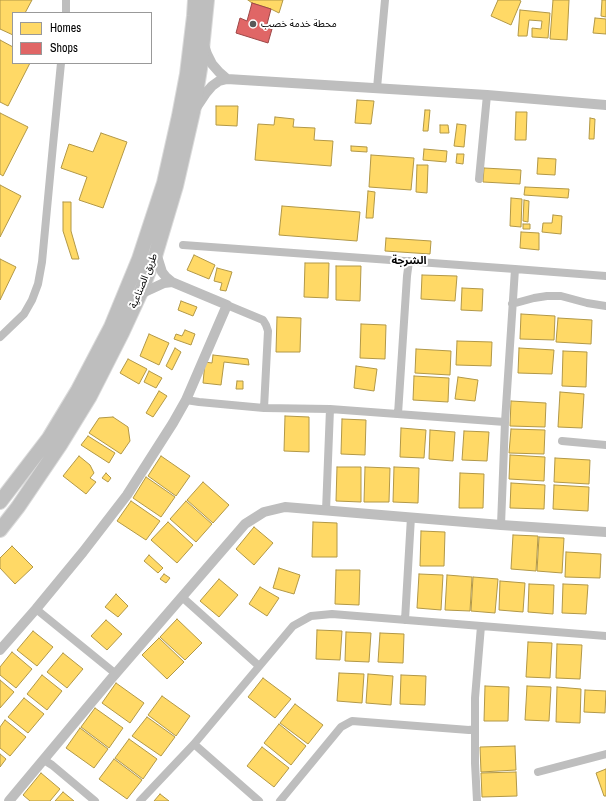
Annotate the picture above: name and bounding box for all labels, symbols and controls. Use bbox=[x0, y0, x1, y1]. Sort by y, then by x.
legend bbox=[12, 12, 152, 64]
place label: محطة خدمة خصب bbox=[261, 18, 337, 30]
marker: محطة خدمة خصب bbox=[248, 19, 258, 29]
text: Homes bbox=[50, 20, 81, 36]
text: Shops bbox=[50, 40, 78, 56]
street label: طريق الصناعية bbox=[128, 252, 160, 310]
district label: الشرجة bbox=[391, 254, 427, 268]

